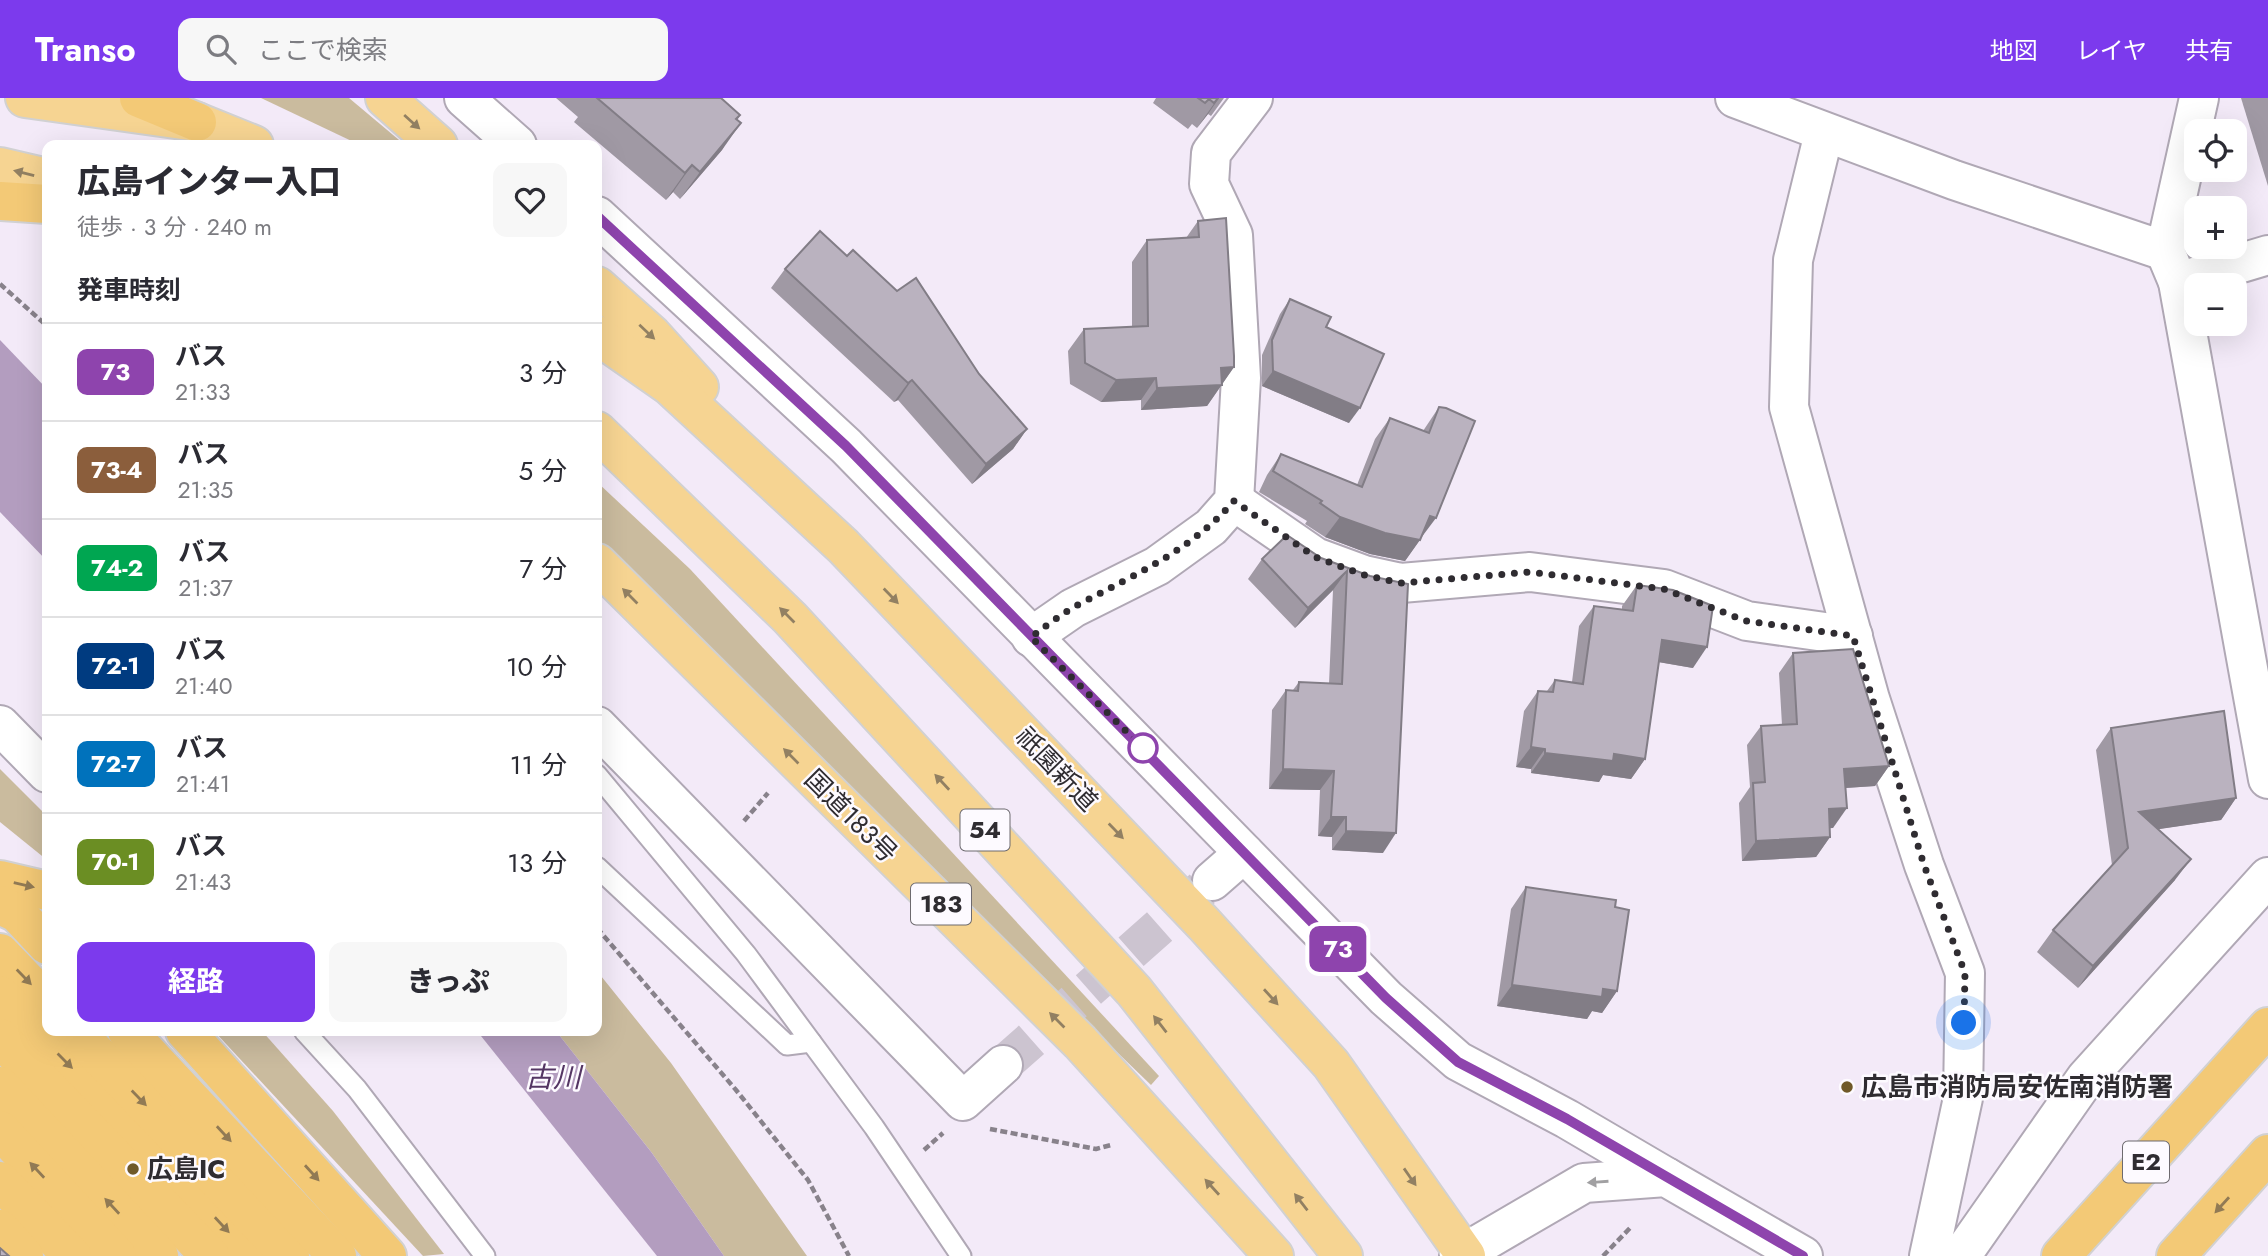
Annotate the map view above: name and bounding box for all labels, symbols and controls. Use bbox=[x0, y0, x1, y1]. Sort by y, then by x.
search box bbox=[178, 18, 668, 81]
text: Transo bbox=[35, 26, 136, 73]
icon: search bbox=[202, 30, 240, 68]
text: ここで検索 bbox=[258, 31, 388, 69]
text: 地図 bbox=[1990, 33, 2038, 68]
text: レイヤ bbox=[2076, 33, 2147, 68]
text: 共有 bbox=[2185, 33, 2233, 68]
one-way arrow bbox=[403, 114, 421, 130]
map controls bbox=[2184, 119, 2247, 336]
button: locate bbox=[2184, 119, 2247, 182]
text: 広島インター入口 bbox=[77, 158, 341, 205]
button: heart bbox=[493, 163, 567, 237]
one-way arrow bbox=[13, 167, 35, 178]
button: + bbox=[2184, 196, 2247, 259]
text: 徒歩 · 3 分 · 240 m bbox=[77, 210, 272, 244]
text: 発車時刻 bbox=[77, 271, 181, 309]
button: − bbox=[2184, 273, 2247, 336]
one-way arrow bbox=[639, 323, 656, 340]
text: バス bbox=[175, 337, 227, 375]
text: 73 bbox=[101, 354, 130, 389]
text: 3 分 bbox=[519, 354, 567, 392]
text: 21:33 bbox=[175, 375, 230, 409]
text: バス bbox=[177, 435, 229, 473]
text: 73-4 bbox=[91, 452, 142, 487]
text: 5 分 bbox=[519, 452, 567, 490]
text: 21:35 bbox=[177, 473, 233, 507]
text: バス bbox=[178, 533, 230, 571]
text: 74-2 bbox=[91, 550, 143, 585]
text: 7 分 bbox=[520, 550, 567, 588]
text: 21:37 bbox=[178, 571, 233, 605]
one-way arrow bbox=[882, 587, 898, 604]
one-way arrow bbox=[621, 588, 638, 605]
one-way arrow bbox=[779, 607, 796, 624]
text: バス bbox=[175, 631, 227, 669]
text: 72-1 bbox=[92, 648, 139, 683]
text: 10 分 bbox=[506, 648, 567, 686]
text: 21:40 bbox=[175, 669, 233, 703]
street label: 祇園新道 bbox=[1007, 718, 1107, 820]
text: バス bbox=[176, 729, 228, 767]
unlabelled marker bbox=[1128, 733, 1158, 763]
text: 72-7 bbox=[91, 746, 141, 781]
text: 11 分 bbox=[510, 746, 567, 784]
one-way arrow bbox=[783, 748, 800, 765]
street label: 国道183号 bbox=[796, 761, 906, 871]
text: 21:41 bbox=[176, 767, 230, 801]
one-way arrow bbox=[934, 774, 950, 791]
road number: 54 bbox=[960, 810, 1010, 850]
one-way arrow bbox=[1107, 822, 1123, 839]
text: バス bbox=[175, 827, 227, 865]
text: 70-1 bbox=[92, 844, 139, 879]
text: 13 分 bbox=[507, 844, 567, 882]
text: 21:43 bbox=[175, 865, 231, 899]
one-way arrow bbox=[13, 880, 35, 891]
road number: 183 bbox=[911, 884, 971, 924]
line badge: 73 bbox=[1306, 926, 1370, 972]
text: 73 bbox=[1323, 931, 1353, 966]
button: 経路 bbox=[77, 942, 315, 1022]
button: きっぷ bbox=[329, 942, 567, 1022]
one-way arrow bbox=[15, 969, 32, 986]
one-way arrow bbox=[1263, 988, 1279, 1006]
your location bbox=[1946, 1005, 1981, 1040]
one-way arrow bbox=[1049, 1011, 1066, 1028]
one-way arrow bbox=[1152, 1015, 1167, 1033]
one-way arrow bbox=[57, 1053, 73, 1069]
water label: 古川 bbox=[525, 1057, 584, 1098]
place label: 広島市消防局安佐南消防署 bbox=[1861, 1068, 2173, 1106]
marker: 広島市消防局安佐南消防署 bbox=[1839, 1079, 1855, 1095]
one-way arrow bbox=[130, 1089, 146, 1106]
one-way arrow bbox=[215, 1126, 232, 1143]
road number: E2 bbox=[2123, 1142, 2169, 1182]
place label: 広島IC bbox=[147, 1150, 226, 1188]
marker: 広島IC bbox=[125, 1161, 141, 1177]
one-way arrow bbox=[30, 1162, 46, 1179]
one-way arrow bbox=[304, 1164, 320, 1182]
one-way arrow bbox=[1403, 1168, 1417, 1186]
one-way arrow bbox=[1586, 1177, 1608, 1188]
one-way arrow bbox=[1204, 1178, 1220, 1196]
one-way arrow bbox=[1293, 1194, 1308, 1212]
one-way arrow bbox=[2214, 1196, 2230, 1214]
one-way arrow bbox=[105, 1198, 121, 1215]
one-way arrow bbox=[214, 1216, 230, 1233]

